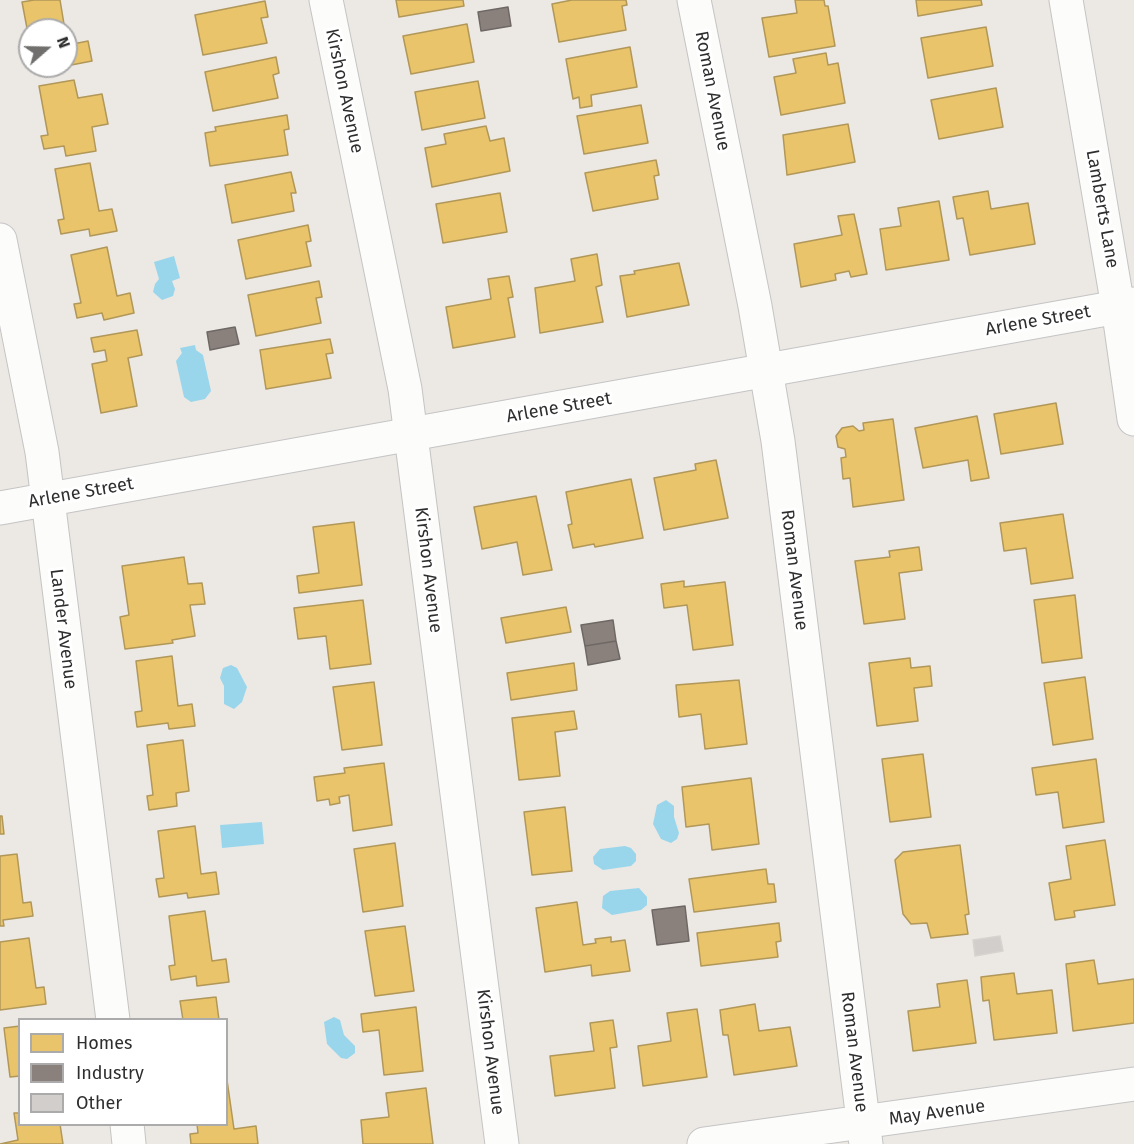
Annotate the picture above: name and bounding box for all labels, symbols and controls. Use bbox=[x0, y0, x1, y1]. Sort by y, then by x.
north arrow bbox=[18, 18, 78, 78]
street label: Kirshon Avenue bbox=[320, 27, 368, 155]
street label: Roman Avenue bbox=[690, 29, 734, 153]
text: N bbox=[53, 34, 74, 51]
street label: Lamberts Lane bbox=[1081, 148, 1123, 270]
street label: Arlene Street bbox=[984, 301, 1092, 341]
street label: Arlene Street bbox=[505, 388, 613, 428]
street label: Arlene Street bbox=[27, 473, 135, 513]
street label: Kirshon Avenue bbox=[410, 506, 446, 634]
street label: Roman Avenue bbox=[776, 508, 812, 632]
street label: Lander Avenue bbox=[45, 568, 81, 690]
street label: Kirshon Avenue bbox=[472, 988, 508, 1116]
street label: Roman Avenue bbox=[836, 990, 872, 1114]
legend bbox=[18, 1018, 228, 1126]
text: Homes bbox=[76, 1032, 132, 1054]
text: Industry bbox=[76, 1062, 144, 1084]
text: Other bbox=[76, 1092, 122, 1114]
street label: May Avenue bbox=[888, 1096, 986, 1130]

